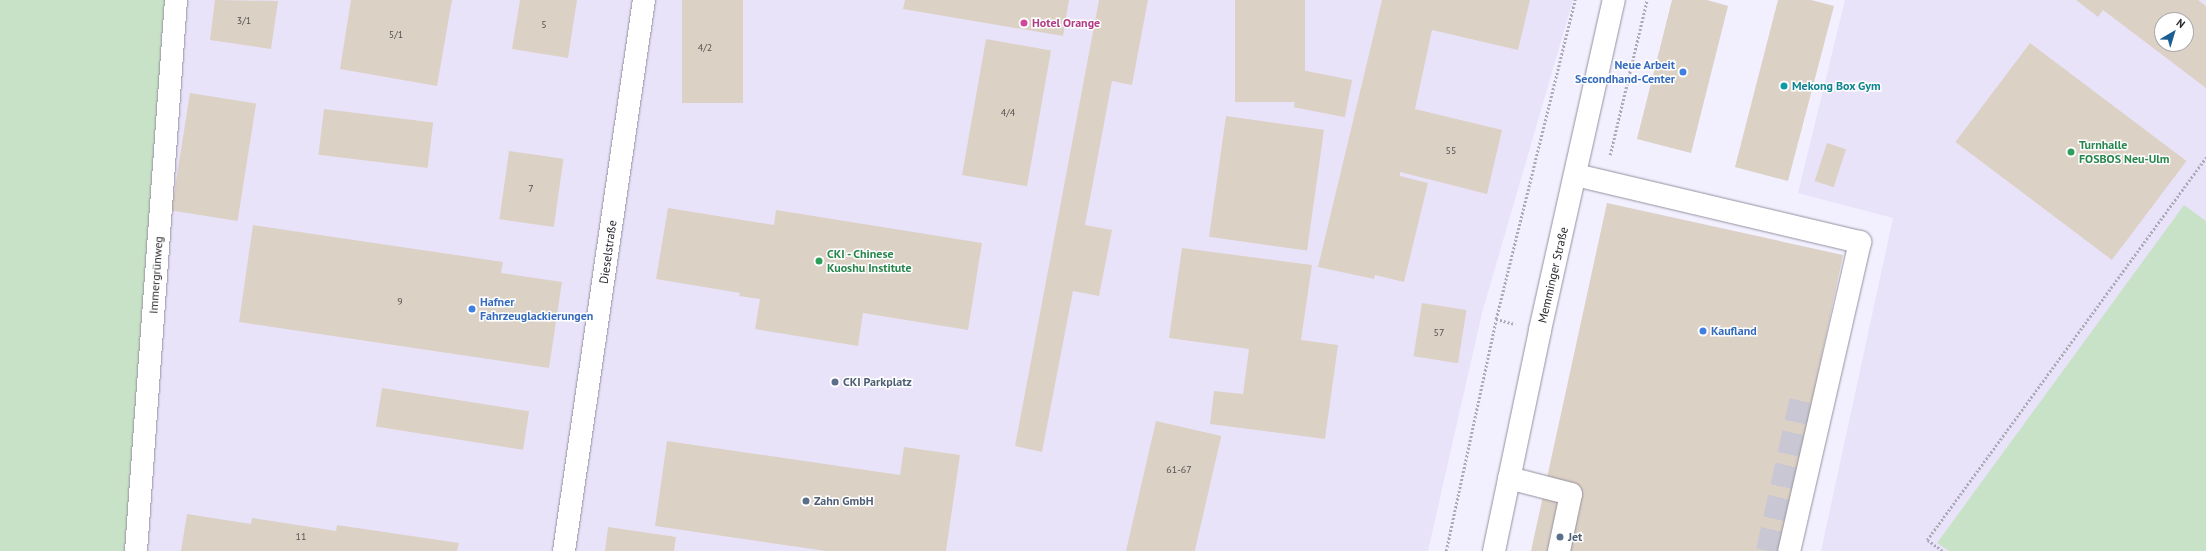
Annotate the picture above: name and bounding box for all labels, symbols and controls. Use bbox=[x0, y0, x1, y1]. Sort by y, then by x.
north arrow bbox=[2154, 12, 2194, 52]
house number: 3/1 bbox=[237, 15, 251, 27]
place label: Hotel Orange bbox=[1032, 16, 1100, 30]
text: N bbox=[2174, 16, 2188, 31]
marker: Hotel Orange bbox=[1019, 18, 1029, 28]
house number: 5 bbox=[541, 19, 547, 31]
house number: 5/1 bbox=[389, 29, 403, 41]
house number: 4/2 bbox=[698, 42, 712, 54]
place label: Neue Arbeit Secondhand-Center bbox=[1575, 58, 1675, 86]
marker: Neue Arbeit Secondhand-Center bbox=[1678, 67, 1688, 77]
place label: Mekong Box Gym bbox=[1792, 79, 1881, 93]
marker: Mekong Box Gym bbox=[1779, 81, 1789, 91]
house number: 4/4 bbox=[1001, 107, 1015, 119]
place label: Turnhalle FOSBOS Neu-Ulm bbox=[2079, 138, 2169, 166]
house number: 55 bbox=[1446, 145, 1456, 157]
marker: Turnhalle FOSBOS Neu-Ulm bbox=[2066, 147, 2076, 157]
house number: 7 bbox=[528, 183, 534, 195]
street label: Dieselstraße bbox=[596, 219, 620, 285]
street label: Memminger Straße bbox=[1535, 225, 1571, 325]
street label: Immergrünweg bbox=[146, 236, 166, 314]
place label: CKI - Chinese Kuoshu Institute bbox=[827, 247, 912, 275]
marker: CKI - Chinese Kuoshu Institute bbox=[814, 256, 824, 266]
place label: Hafner Fahrzeuglackierungen bbox=[480, 295, 593, 323]
house number: 9 bbox=[397, 296, 403, 308]
marker: Hafner Fahrzeuglackierungen bbox=[467, 304, 477, 314]
place label: Kaufland bbox=[1711, 324, 1757, 338]
marker: Kaufland bbox=[1698, 326, 1708, 336]
house number: 57 bbox=[1434, 327, 1444, 339]
place label: CKI Parkplatz bbox=[843, 375, 912, 389]
marker: CKI Parkplatz bbox=[830, 377, 840, 387]
house number: 61-67 bbox=[1166, 464, 1192, 476]
place label: Zahn GmbH bbox=[814, 494, 874, 508]
marker: Zahn GmbH bbox=[801, 496, 811, 506]
place label: Jet bbox=[1568, 530, 1582, 544]
house number: 11 bbox=[296, 531, 306, 543]
marker: Jet bbox=[1555, 532, 1565, 542]

